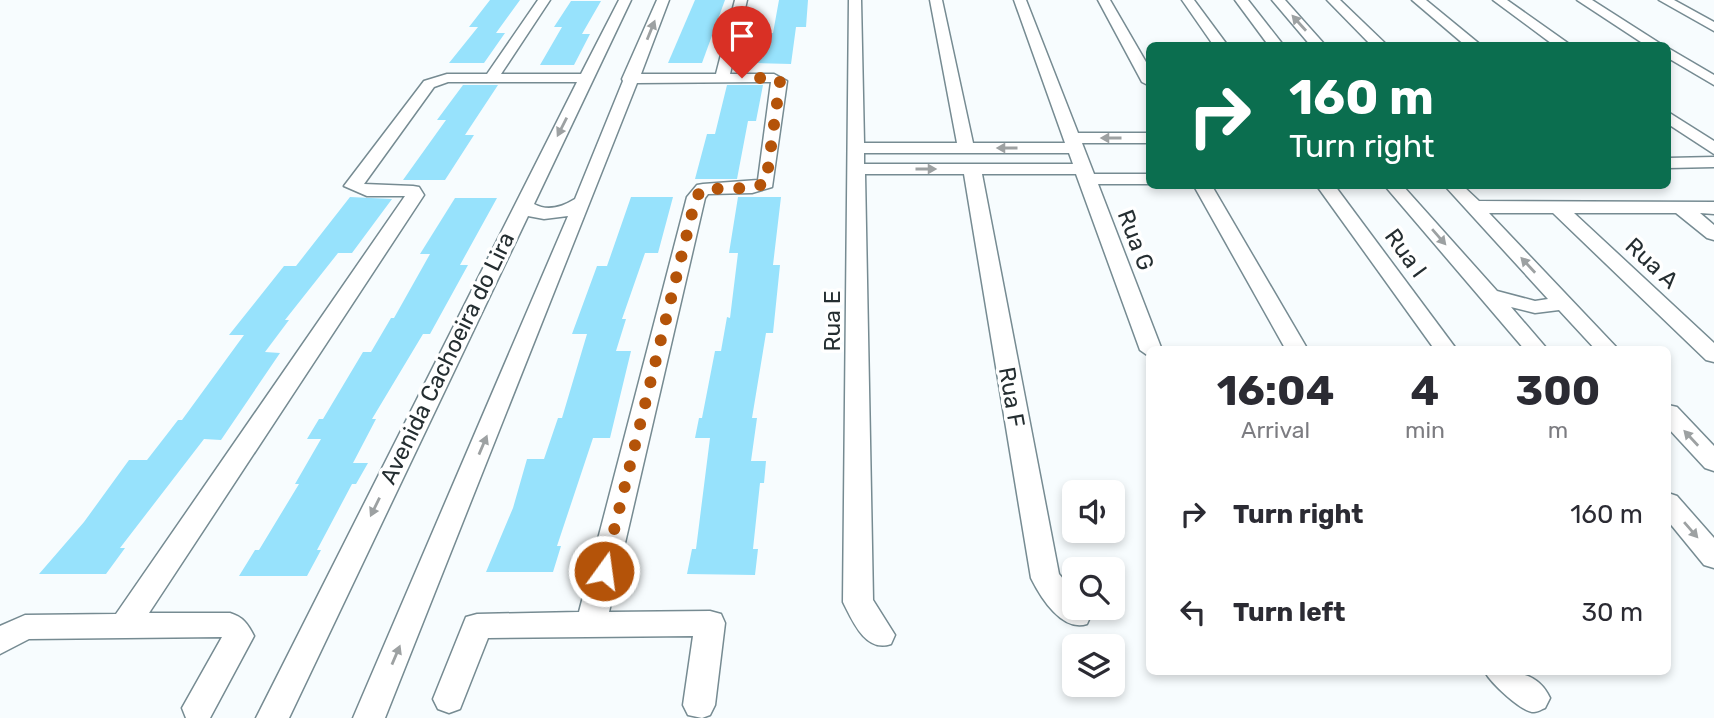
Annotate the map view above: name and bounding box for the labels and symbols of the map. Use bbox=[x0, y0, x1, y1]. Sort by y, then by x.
pin bbox=[712, 6, 772, 78]
one-way arrow bbox=[1291, 14, 1307, 32]
one-way arrow bbox=[645, 19, 656, 40]
one-way arrow bbox=[556, 117, 567, 137]
one-way arrow bbox=[1100, 132, 1122, 144]
one-way arrow bbox=[996, 142, 1018, 154]
one-way arrow bbox=[916, 163, 938, 175]
street label: Rua G bbox=[1112, 206, 1160, 274]
street label: Rua I bbox=[1379, 223, 1433, 283]
street label: Avenida Cachoeira do Lira bbox=[374, 227, 520, 489]
one-way arrow bbox=[1431, 228, 1447, 246]
street label: Rua A bbox=[1620, 232, 1684, 294]
one-way arrow bbox=[1520, 257, 1536, 274]
street label: Rua E bbox=[818, 290, 846, 352]
street label: Rua F bbox=[993, 365, 1031, 429]
one-way arrow bbox=[1683, 430, 1699, 447]
one-way arrow bbox=[477, 434, 488, 455]
one-way arrow bbox=[369, 497, 381, 517]
one-way arrow bbox=[1683, 521, 1698, 538]
position arrow bbox=[567, 534, 641, 608]
one-way arrow bbox=[390, 644, 401, 665]

